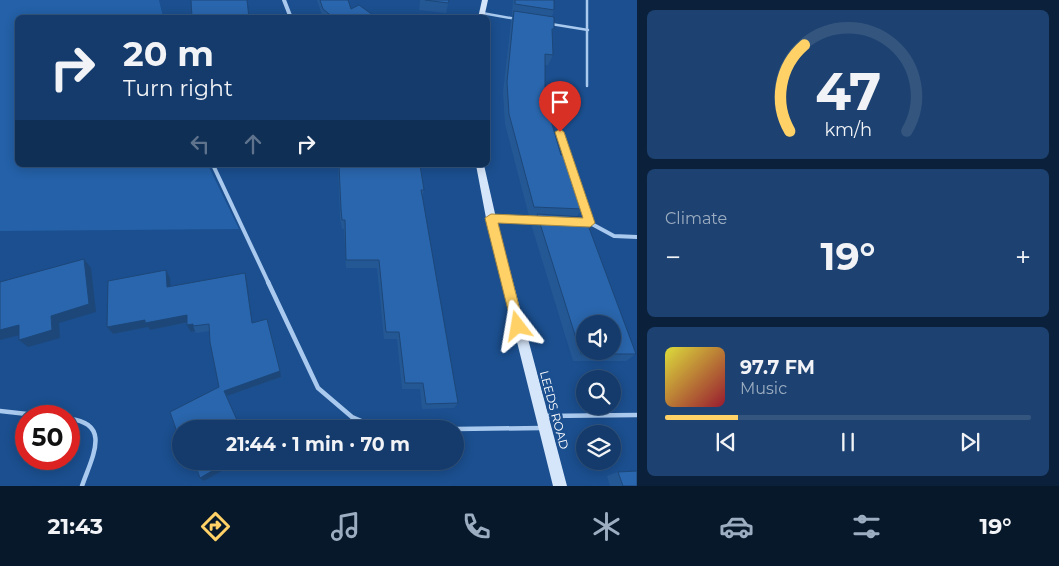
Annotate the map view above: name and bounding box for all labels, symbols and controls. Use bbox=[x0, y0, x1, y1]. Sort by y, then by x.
text: 20 m bbox=[123, 32, 214, 75]
icon: right bbox=[40, 35, 105, 100]
text: 47 bbox=[815, 60, 881, 123]
text: Turn right bbox=[123, 75, 233, 102]
pin bbox=[539, 81, 581, 132]
icon: arrive bbox=[546, 88, 574, 116]
text: km/h bbox=[824, 119, 872, 140]
icon: left bbox=[186, 130, 214, 158]
icon: ahead bbox=[239, 130, 267, 158]
icon: right bbox=[292, 130, 320, 158]
text: Climate bbox=[665, 209, 727, 228]
text: 19° bbox=[821, 233, 876, 280]
text: − bbox=[665, 240, 681, 274]
text: + bbox=[1015, 240, 1031, 274]
position arrow bbox=[491, 299, 543, 351]
map controls bbox=[576, 315, 621, 470]
button: sound bbox=[576, 315, 621, 360]
text: 97.7 FM bbox=[740, 356, 815, 379]
street label: LEEDS ROAD bbox=[537, 369, 572, 451]
button: search bbox=[576, 370, 621, 415]
text: Music bbox=[740, 379, 787, 398]
speed limit sign: 50 bbox=[15, 405, 80, 470]
button: layers bbox=[576, 425, 621, 470]
icon: previous bbox=[712, 428, 740, 456]
icon: pause bbox=[834, 428, 862, 456]
icon: next bbox=[956, 428, 984, 456]
text: 21:44 · 1 min · 70 m bbox=[226, 433, 410, 456]
icon: directions bbox=[198, 509, 233, 544]
icon: music bbox=[328, 509, 363, 544]
icon: phone bbox=[459, 509, 494, 544]
icon: climate bbox=[589, 509, 624, 544]
icon: car bbox=[719, 509, 754, 544]
icon: filters bbox=[849, 509, 884, 544]
text: 21:43 bbox=[48, 513, 103, 540]
text: 19° bbox=[980, 513, 1011, 540]

